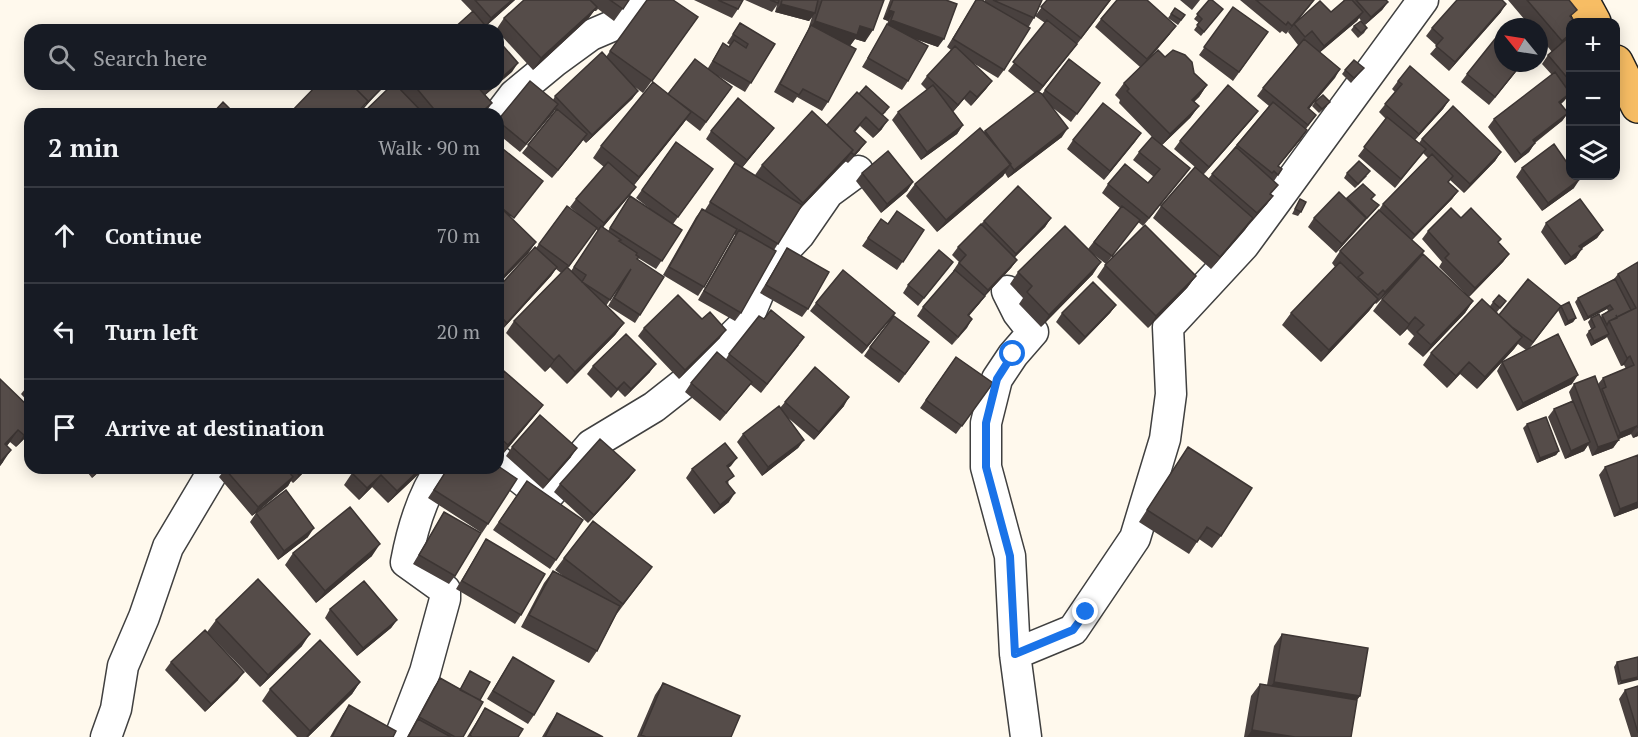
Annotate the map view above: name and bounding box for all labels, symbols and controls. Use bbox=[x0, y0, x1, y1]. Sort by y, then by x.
north arrow bbox=[1494, 18, 1548, 72]
map controls bbox=[1566, 18, 1620, 180]
button: + bbox=[1566, 18, 1620, 72]
search box bbox=[24, 24, 504, 90]
icon: search bbox=[45, 41, 78, 74]
text: Search here bbox=[93, 43, 207, 72]
button: − bbox=[1566, 72, 1620, 126]
button: layers bbox=[1566, 126, 1620, 180]
text: 2 min bbox=[48, 130, 119, 164]
text: Walk · 90 m bbox=[378, 134, 480, 161]
icon: ahead bbox=[48, 219, 81, 252]
text: Continue bbox=[105, 221, 202, 250]
text: 70 m bbox=[437, 222, 480, 249]
icon: left bbox=[48, 315, 81, 348]
text: Turn left bbox=[105, 317, 198, 346]
text: 20 m bbox=[437, 318, 480, 345]
route start bbox=[999, 340, 1025, 366]
icon: arrive bbox=[48, 411, 81, 444]
text: Arrive at destination bbox=[105, 413, 324, 442]
route end bbox=[1072, 598, 1098, 624]

